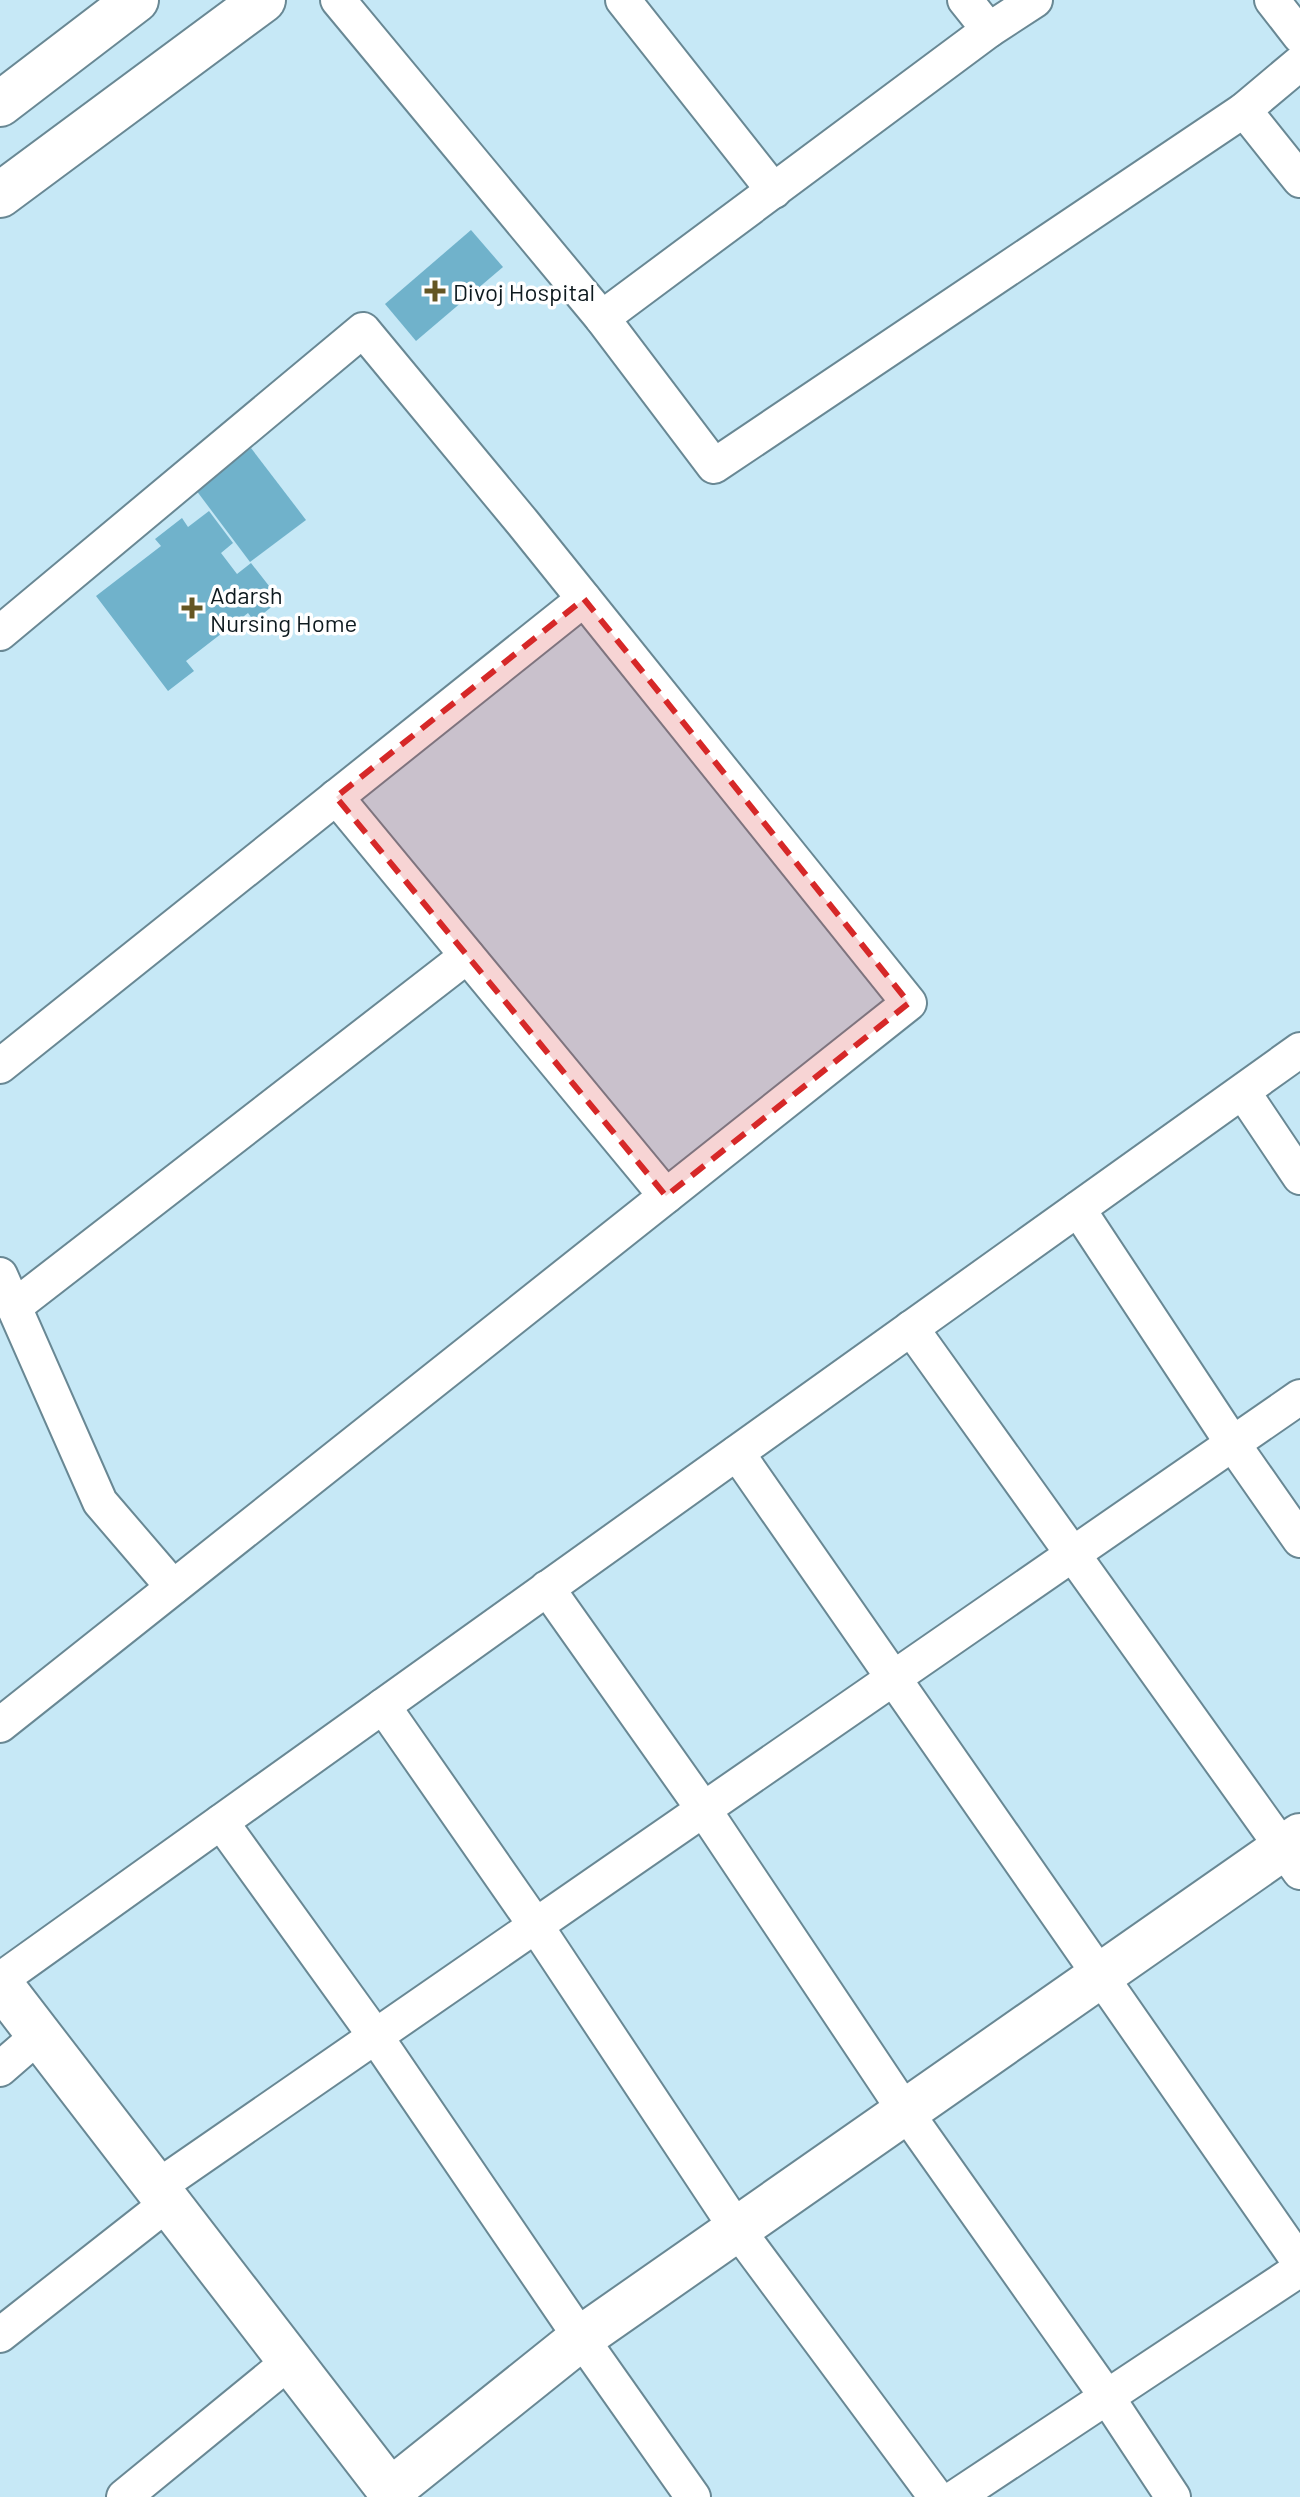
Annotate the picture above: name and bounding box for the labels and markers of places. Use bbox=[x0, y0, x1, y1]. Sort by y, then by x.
place label: Divoj Hospital bbox=[453, 277, 595, 306]
marker: Divoj Hospital bbox=[424, 280, 446, 302]
place label: Adarsh Nursing Home bbox=[210, 580, 357, 637]
marker: Adarsh Nursing Home bbox=[181, 597, 203, 619]

